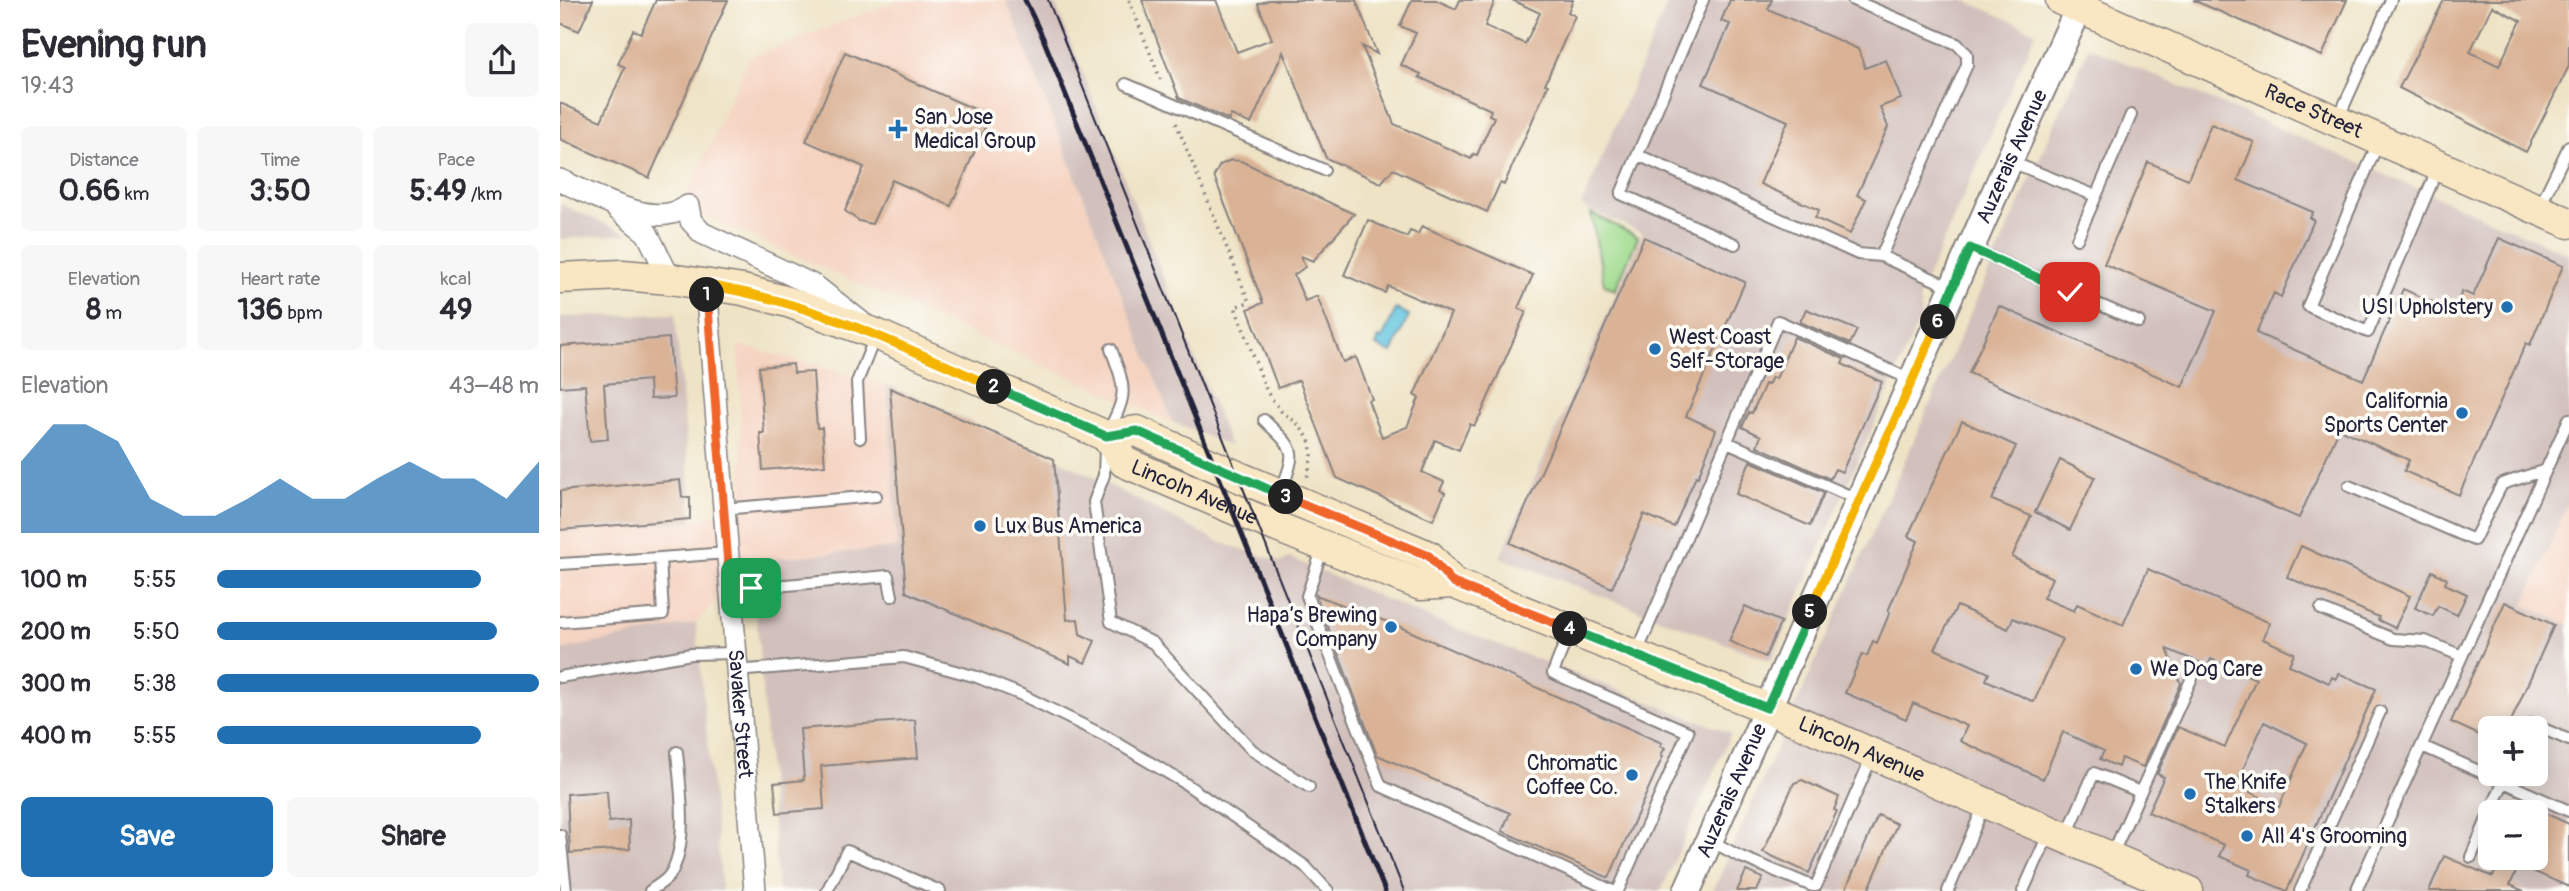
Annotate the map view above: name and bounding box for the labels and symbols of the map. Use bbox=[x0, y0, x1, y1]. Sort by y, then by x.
street label: Race Street bbox=[2260, 78, 2367, 145]
street label: Auzerais Avenue bbox=[1970, 85, 2054, 228]
place label: San Jose Medical Group bbox=[914, 104, 1036, 155]
marker: San Jose Medical Group bbox=[888, 119, 908, 139]
pin bbox=[2040, 262, 2100, 322]
pin: 1 bbox=[690, 278, 724, 312]
place label: USI Upholstery bbox=[2362, 294, 2493, 321]
marker: USI Upholstery bbox=[2499, 299, 2515, 315]
pin: 6 bbox=[1920, 304, 1956, 340]
place label: West Coast Self-Storage bbox=[1669, 324, 1785, 375]
marker: West Coast Self-Storage bbox=[1647, 341, 1663, 357]
pin: 2 bbox=[976, 370, 1012, 404]
place label: California Sports Center bbox=[2324, 388, 2448, 439]
marker: California Sports Center bbox=[2454, 405, 2470, 421]
street label: Lincoln Avenue bbox=[1127, 454, 1262, 532]
pin: 3 bbox=[1268, 480, 1304, 514]
place label: Lux Bus America bbox=[994, 513, 1142, 540]
marker: Lux Bus America bbox=[972, 518, 988, 534]
pin bbox=[721, 558, 781, 618]
pin: 5 bbox=[1792, 594, 1828, 630]
place label: Hapa’s Brewing Company bbox=[1247, 602, 1377, 653]
pin: 4 bbox=[1552, 612, 1588, 646]
marker: Hapa’s Brewing Company bbox=[1383, 619, 1399, 635]
street label: Savaker Street bbox=[721, 648, 759, 780]
place label: We Dog Care bbox=[2150, 656, 2263, 683]
marker: We Dog Care bbox=[2128, 661, 2144, 677]
street label: Lincoln Avenue bbox=[1794, 710, 1929, 789]
street label: Auzerais Avenue bbox=[1690, 719, 1774, 862]
place label: Chromatic Coffee Co. bbox=[1526, 750, 1618, 801]
marker: Chromatic Coffee Co. bbox=[1624, 767, 1640, 783]
place label: The Knife Stalkers bbox=[2204, 769, 2287, 820]
marker: The Knife Stalkers bbox=[2182, 786, 2198, 802]
place label: All 4's Grooming bbox=[2261, 823, 2407, 850]
marker: All 4's Grooming bbox=[2239, 828, 2255, 844]

